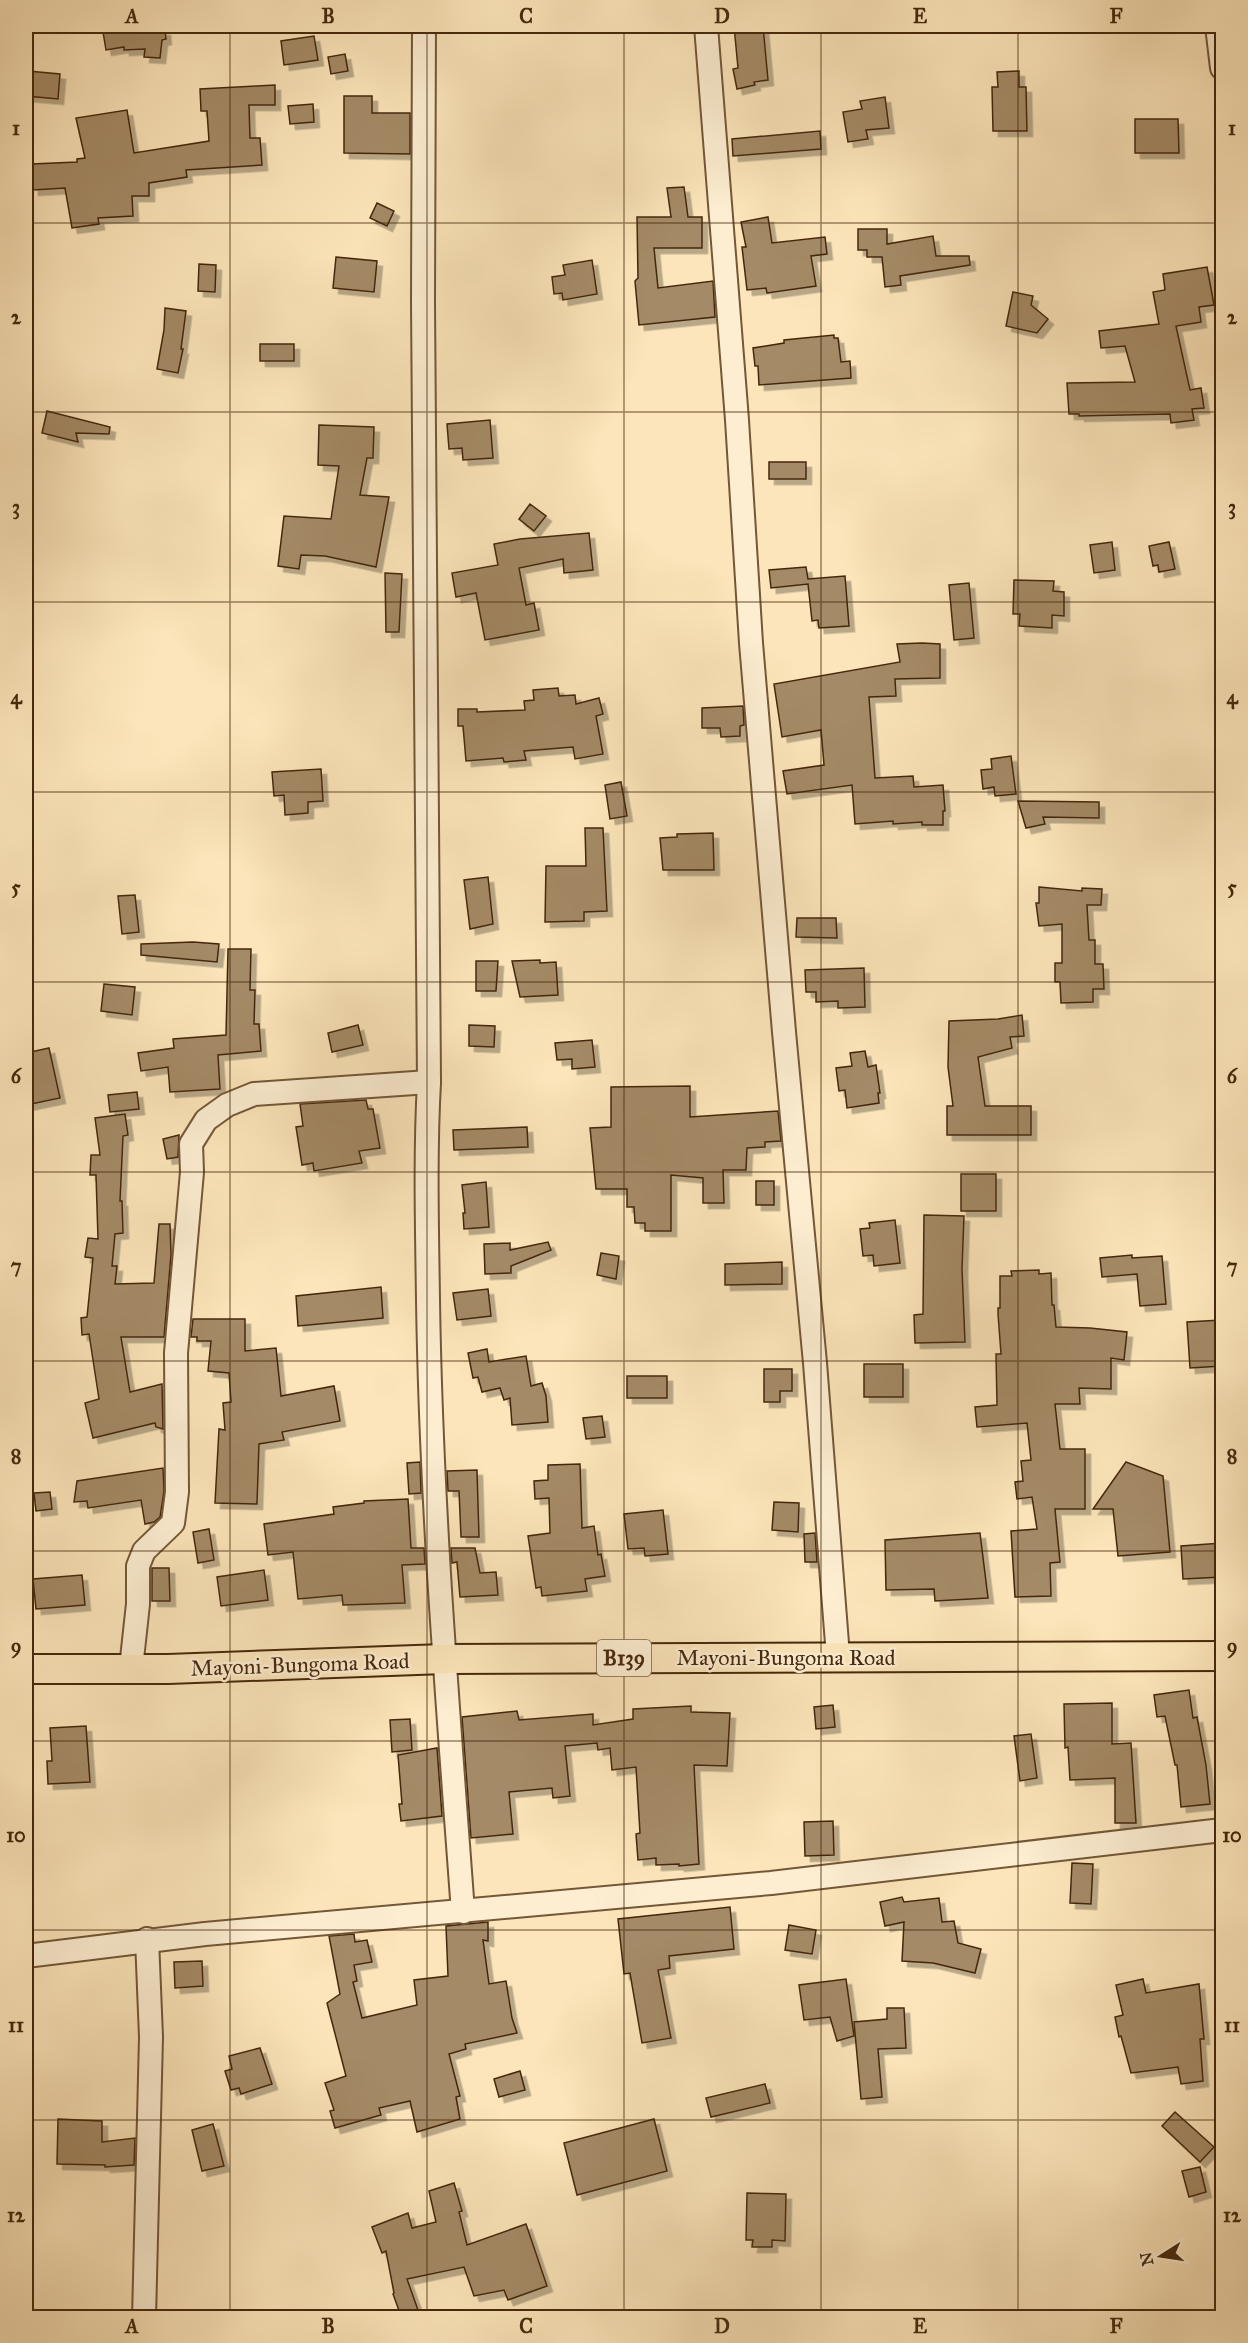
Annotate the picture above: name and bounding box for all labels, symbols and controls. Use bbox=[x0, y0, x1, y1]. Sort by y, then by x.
text: A bbox=[123, 4, 139, 28]
text: B bbox=[321, 4, 335, 28]
text: C bbox=[519, 4, 533, 28]
text: D bbox=[714, 4, 730, 28]
text: E bbox=[913, 4, 928, 28]
text: F bbox=[1109, 4, 1123, 28]
text: 1 bbox=[12, 116, 20, 140]
text: 1 bbox=[1228, 116, 1236, 140]
text: 2 bbox=[11, 305, 22, 329]
text: 2 bbox=[1227, 305, 1238, 329]
text: 3 bbox=[12, 495, 20, 520]
text: 3 bbox=[1228, 495, 1236, 520]
text: 4 bbox=[10, 685, 22, 710]
text: 4 bbox=[1226, 685, 1238, 710]
text: 5 bbox=[11, 875, 21, 899]
text: 5 bbox=[1227, 875, 1237, 899]
text: 6 bbox=[11, 1064, 23, 1088]
text: 6 bbox=[1227, 1064, 1239, 1088]
text: 7 bbox=[11, 1254, 22, 1278]
text: 7 bbox=[1227, 1254, 1238, 1278]
text: 8 bbox=[11, 1444, 21, 1468]
text: 8 bbox=[1227, 1444, 1237, 1468]
text: 9 bbox=[11, 1634, 21, 1659]
text: 9 bbox=[1227, 1634, 1237, 1659]
road number: B139 bbox=[597, 1640, 651, 1676]
street label: Mayoni-Bungoma Road bbox=[676, 1644, 896, 1671]
street label: Mayoni-Bungoma Road bbox=[190, 1647, 410, 1682]
text: 10 bbox=[6, 1823, 26, 1847]
text: 10 bbox=[1222, 1823, 1242, 1847]
text: 11 bbox=[8, 2013, 24, 2037]
text: 11 bbox=[1224, 2013, 1240, 2037]
text: 12 bbox=[7, 2203, 26, 2227]
text: 12 bbox=[1223, 2203, 1242, 2227]
north arrow bbox=[1131, 2226, 1191, 2286]
text: N bbox=[1136, 2250, 1158, 2268]
text: A bbox=[123, 2314, 139, 2338]
text: B bbox=[321, 2314, 335, 2338]
text: C bbox=[519, 2314, 533, 2338]
text: D bbox=[714, 2314, 730, 2338]
text: E bbox=[913, 2314, 928, 2338]
text: F bbox=[1109, 2314, 1123, 2338]

